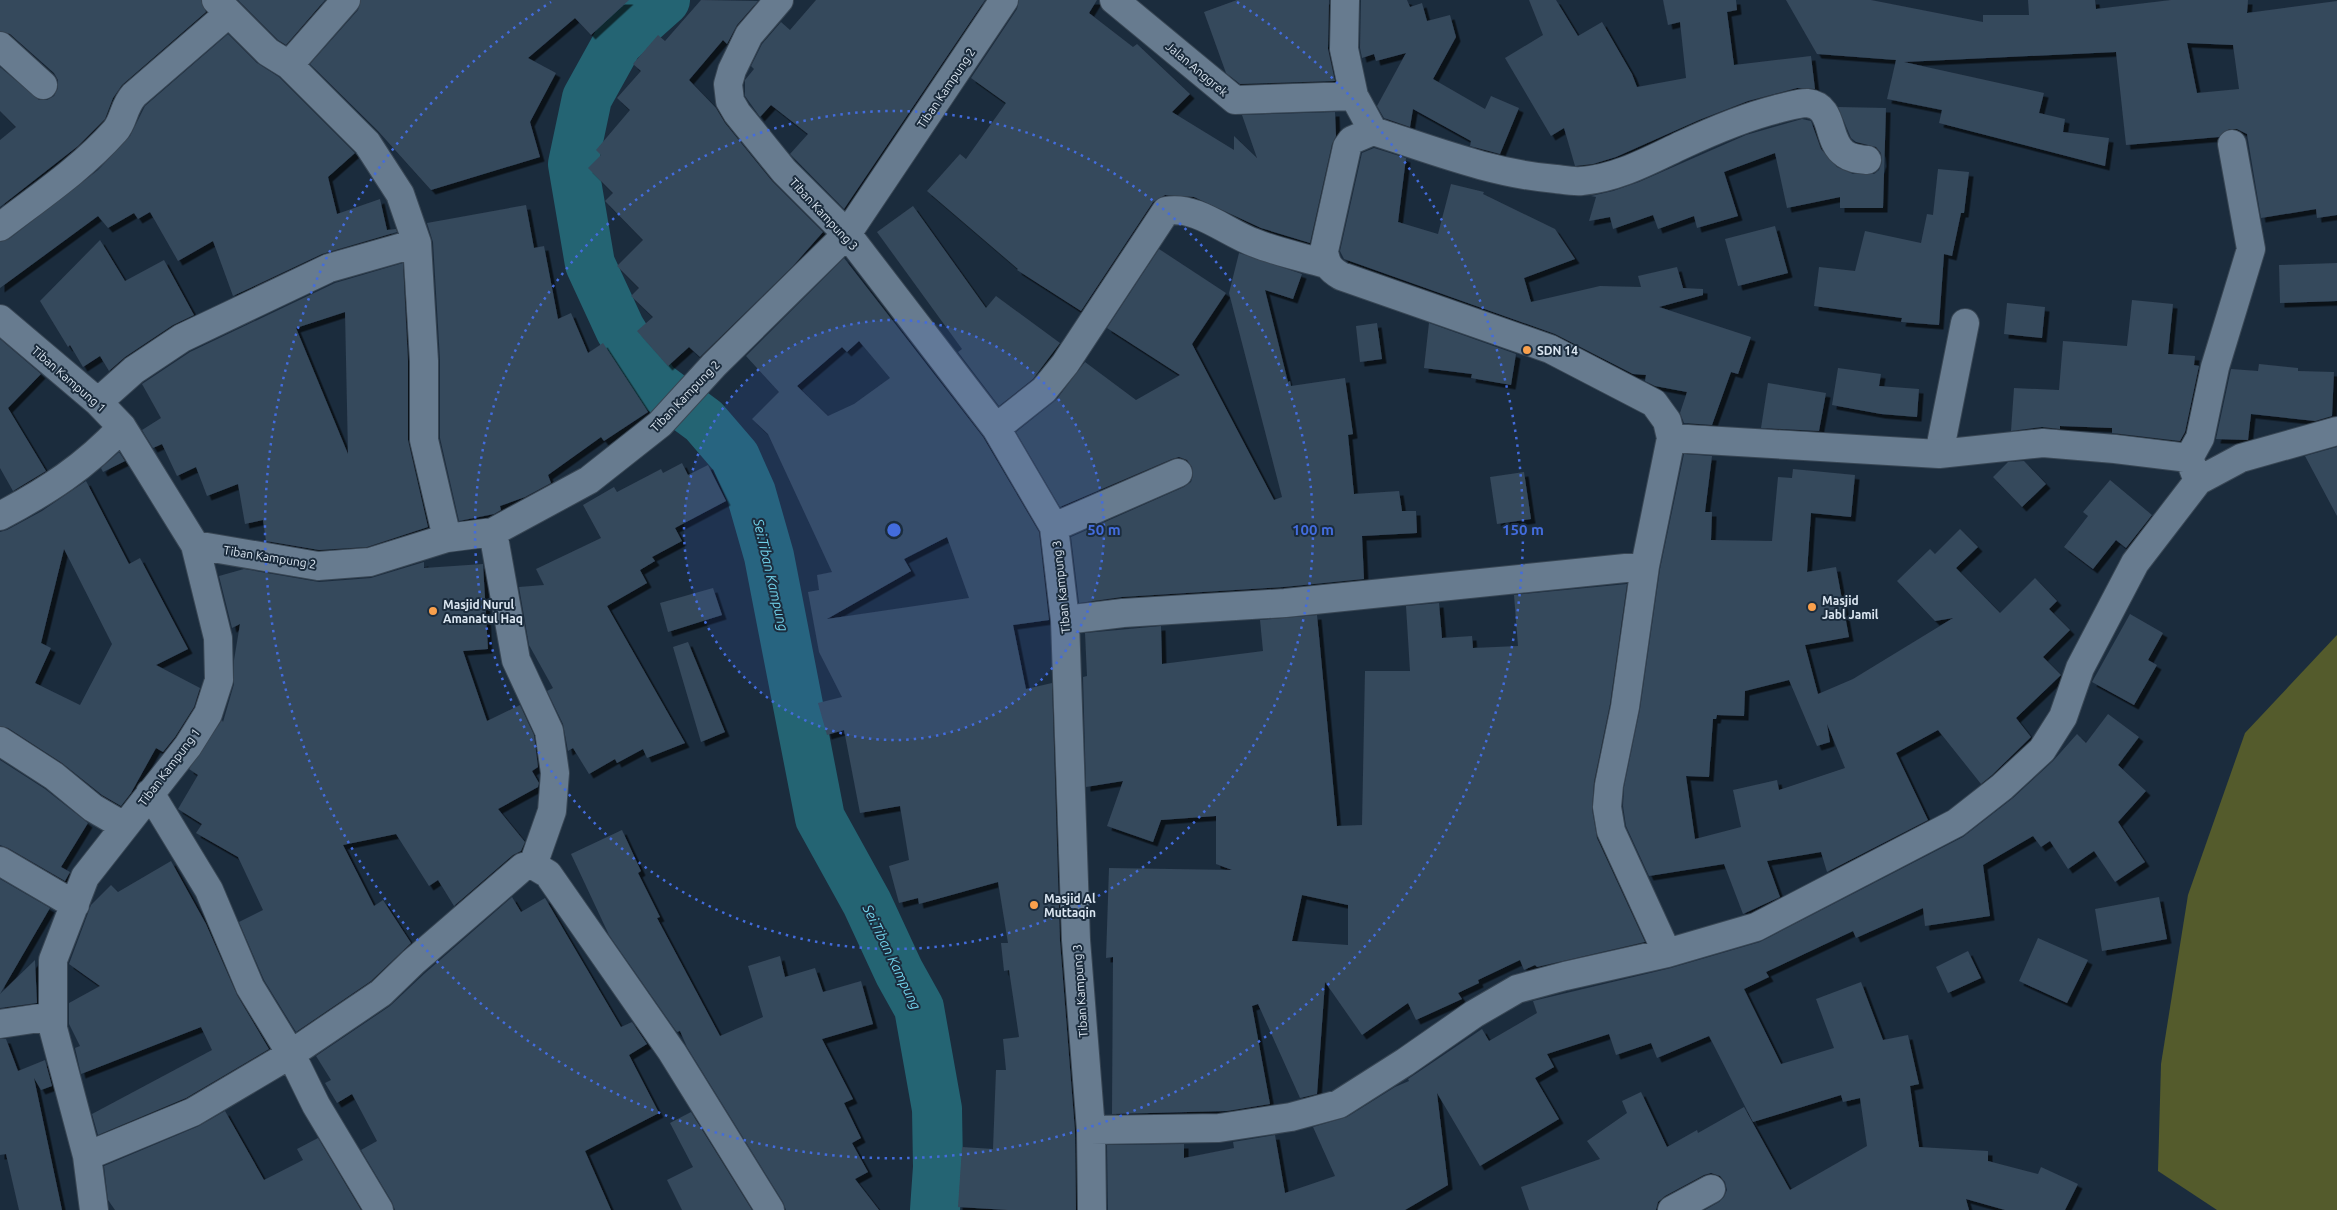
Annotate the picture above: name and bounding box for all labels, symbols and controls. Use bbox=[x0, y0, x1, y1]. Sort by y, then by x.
street label: Jalan Anggrek bbox=[1163, 39, 1231, 99]
street label: Tiban Kampung 2 bbox=[914, 46, 978, 130]
street label: Tiban Kampung 3 bbox=[787, 175, 861, 253]
street label: Tiban Kampung 1 bbox=[29, 343, 109, 415]
marker: SDN 14 bbox=[1521, 344, 1533, 356]
place label: SDN 14 bbox=[1537, 344, 1578, 357]
street label: Tiban Kampung 2 bbox=[648, 358, 722, 434]
water label: Sei.Tiban Kampung bbox=[750, 516, 792, 633]
centre of rings bbox=[885, 521, 903, 539]
text: 50 m bbox=[1087, 521, 1121, 538]
text: 100 m bbox=[1292, 521, 1334, 538]
text: 150 m bbox=[1502, 521, 1544, 538]
street label: Tiban Kampung 3 bbox=[1050, 540, 1072, 634]
street label: Tiban Kampung 2 bbox=[223, 543, 317, 571]
place label: Masjid Jabl Jamil bbox=[1822, 594, 1879, 621]
place label: Masjid Nurul Amanatul Haq bbox=[443, 598, 523, 625]
marker: Masjid Jabl Jamil bbox=[1806, 601, 1818, 613]
marker: Masjid Nurul Amanatul Haq bbox=[427, 605, 439, 617]
street label: Tiban Kampung 1 bbox=[136, 726, 202, 808]
place label: Masjid Al Muttaqin bbox=[1044, 892, 1096, 919]
marker: Masjid Al Muttaqin bbox=[1028, 899, 1040, 911]
water label: Sei.Tiban Kampung bbox=[859, 901, 925, 1013]
street label: Tiban Kampung 3 bbox=[1070, 944, 1090, 1038]

